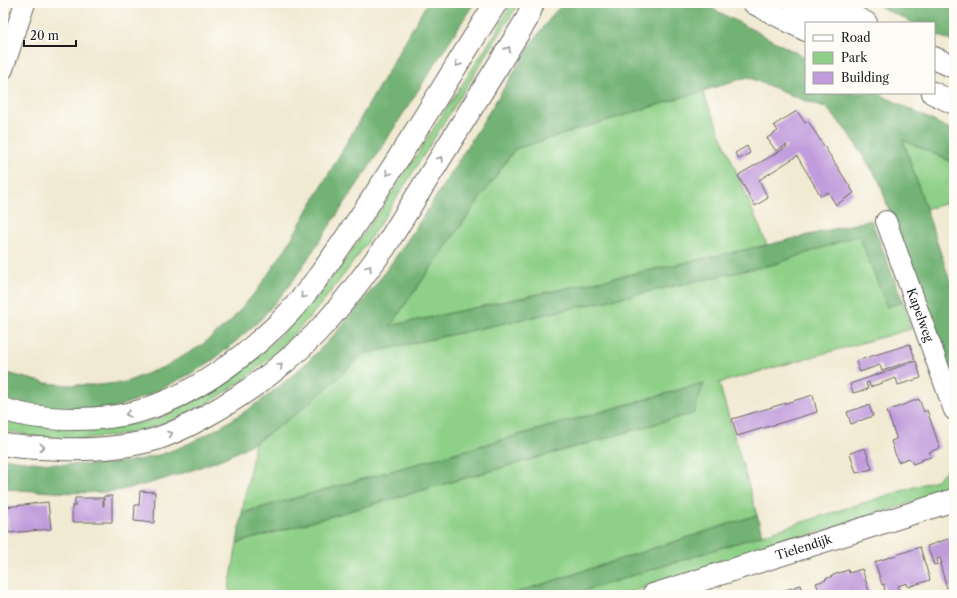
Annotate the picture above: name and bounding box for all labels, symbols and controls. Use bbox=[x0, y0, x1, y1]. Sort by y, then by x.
scale bar bbox=[24, 22, 76, 48]
legend bbox=[805, 22, 935, 94]
text: 20 m bbox=[30, 28, 59, 43]
text: Road bbox=[841, 30, 871, 45]
one-way arrow bbox=[504, 46, 511, 53]
text: Park bbox=[841, 50, 868, 65]
one-way arrow bbox=[456, 59, 463, 66]
text: Building bbox=[841, 70, 889, 85]
one-way arrow bbox=[435, 156, 442, 163]
one-way arrow bbox=[386, 169, 393, 176]
one-way arrow bbox=[364, 266, 371, 273]
street label: Kapelweg bbox=[904, 286, 937, 344]
one-way arrow bbox=[301, 291, 308, 298]
one-way arrow bbox=[275, 363, 283, 370]
one-way arrow bbox=[124, 409, 131, 417]
one-way arrow bbox=[166, 430, 173, 438]
one-way arrow bbox=[39, 443, 45, 452]
street label: Tielendijk bbox=[773, 531, 835, 563]

